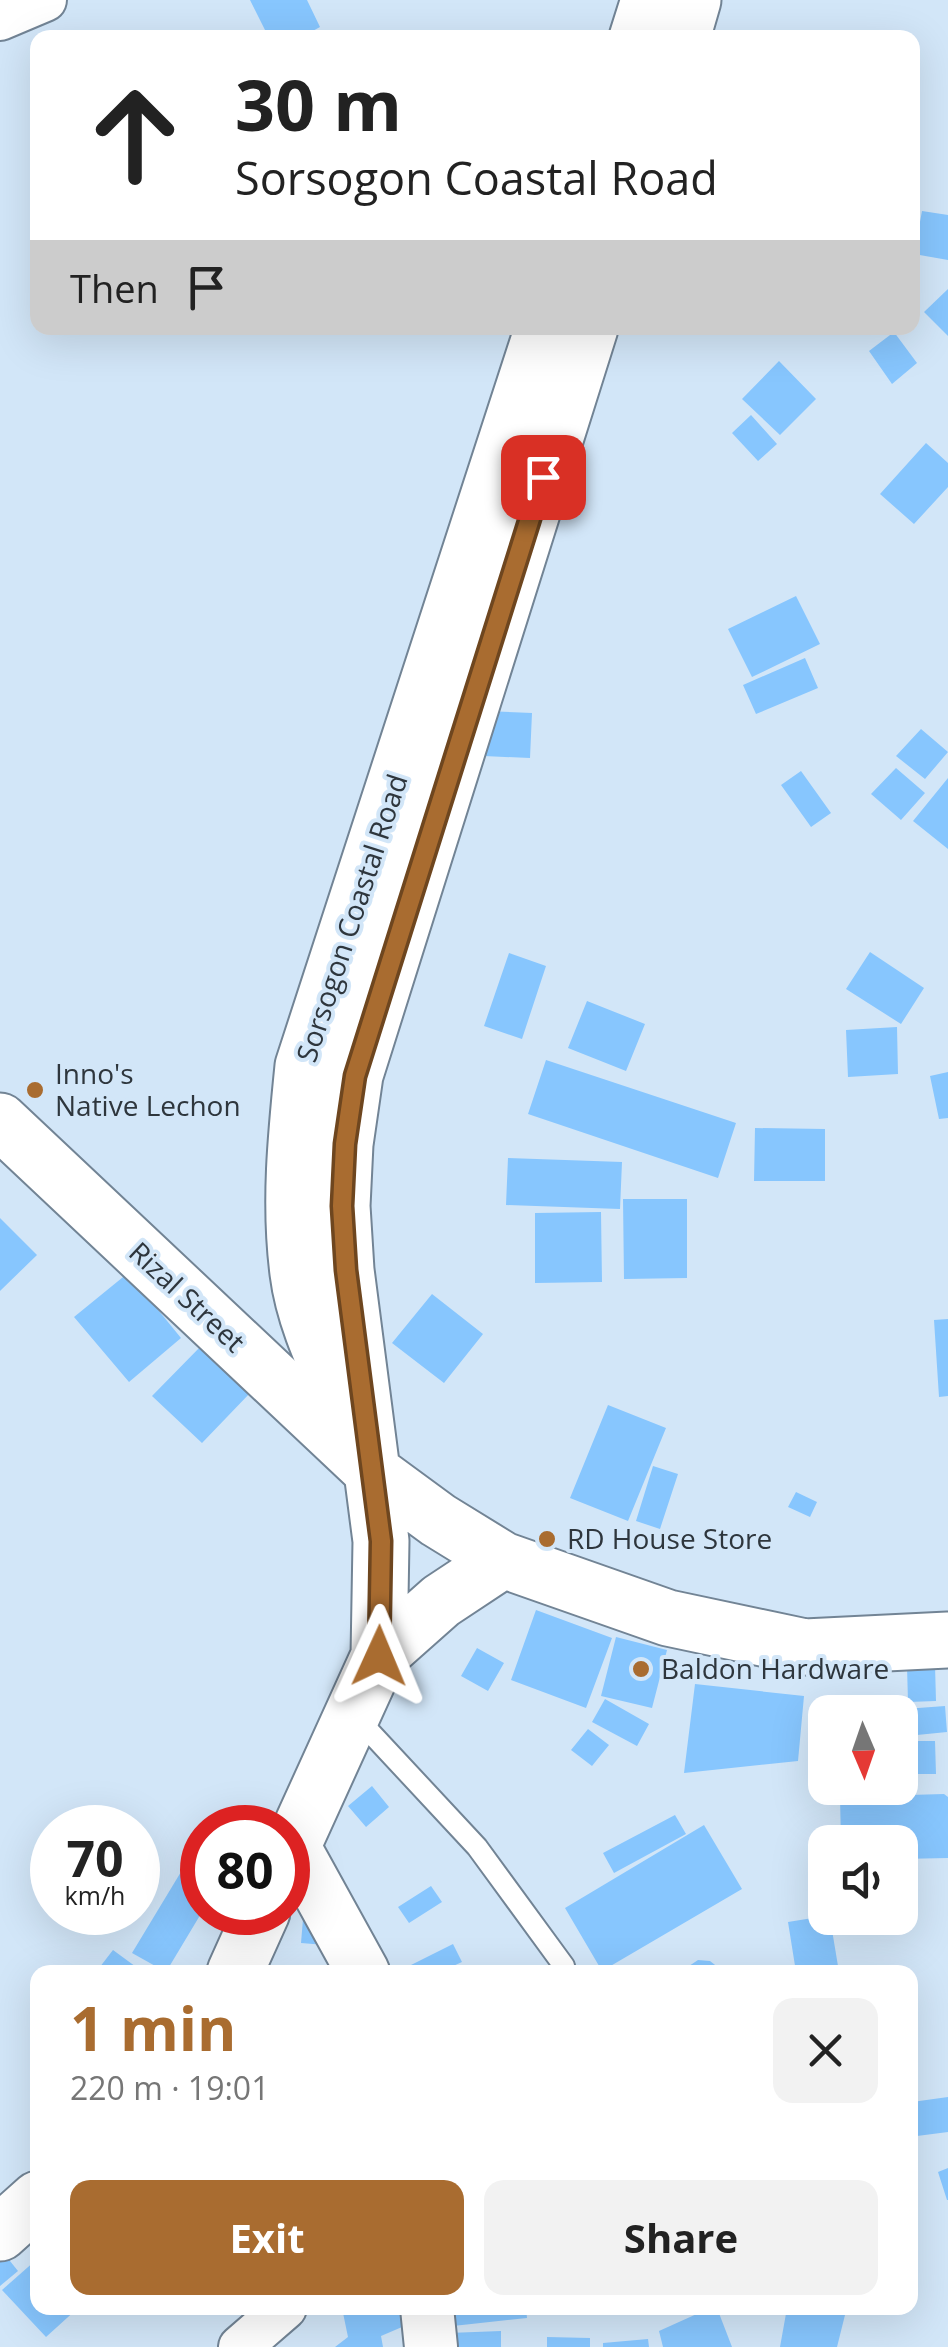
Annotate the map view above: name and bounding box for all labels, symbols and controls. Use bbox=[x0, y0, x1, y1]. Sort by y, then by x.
text: 30 m bbox=[235, 56, 402, 152]
icon: ahead bbox=[70, 70, 200, 200]
text: Sorsogon Coastal Road bbox=[235, 147, 718, 208]
icon: arrive bbox=[179, 260, 234, 315]
text: Then bbox=[70, 262, 159, 314]
pin bbox=[501, 435, 586, 520]
icon: arrive bbox=[516, 450, 571, 505]
street label: Sorsogon Coastal Road bbox=[287, 769, 416, 1066]
place label: Inno's Native Lechon bbox=[55, 1054, 241, 1124]
marker: Inno's Native Lechon bbox=[24, 1079, 46, 1101]
street label: Rizal Street bbox=[121, 1233, 254, 1360]
place label: RD House Store bbox=[567, 1519, 772, 1557]
marker: RD House Store bbox=[536, 1528, 558, 1550]
position arrow bbox=[327, 1604, 431, 1708]
place label: Baldon Hardware bbox=[661, 1649, 889, 1687]
marker: Baldon Hardware bbox=[630, 1658, 652, 1680]
north arrow bbox=[808, 1695, 918, 1805]
map controls bbox=[808, 1695, 918, 1935]
speed limit sign: 80 bbox=[180, 1805, 310, 1935]
text: 70 bbox=[66, 1824, 124, 1892]
button: sound bbox=[808, 1825, 918, 1935]
text: km/h bbox=[65, 1878, 125, 1912]
text: 1 min bbox=[70, 1987, 237, 2069]
button: close bbox=[773, 1998, 878, 2103]
text: 220 m · 19:01 bbox=[70, 2066, 269, 2109]
button: Exit bbox=[70, 2180, 464, 2295]
button: Share bbox=[484, 2180, 878, 2295]

